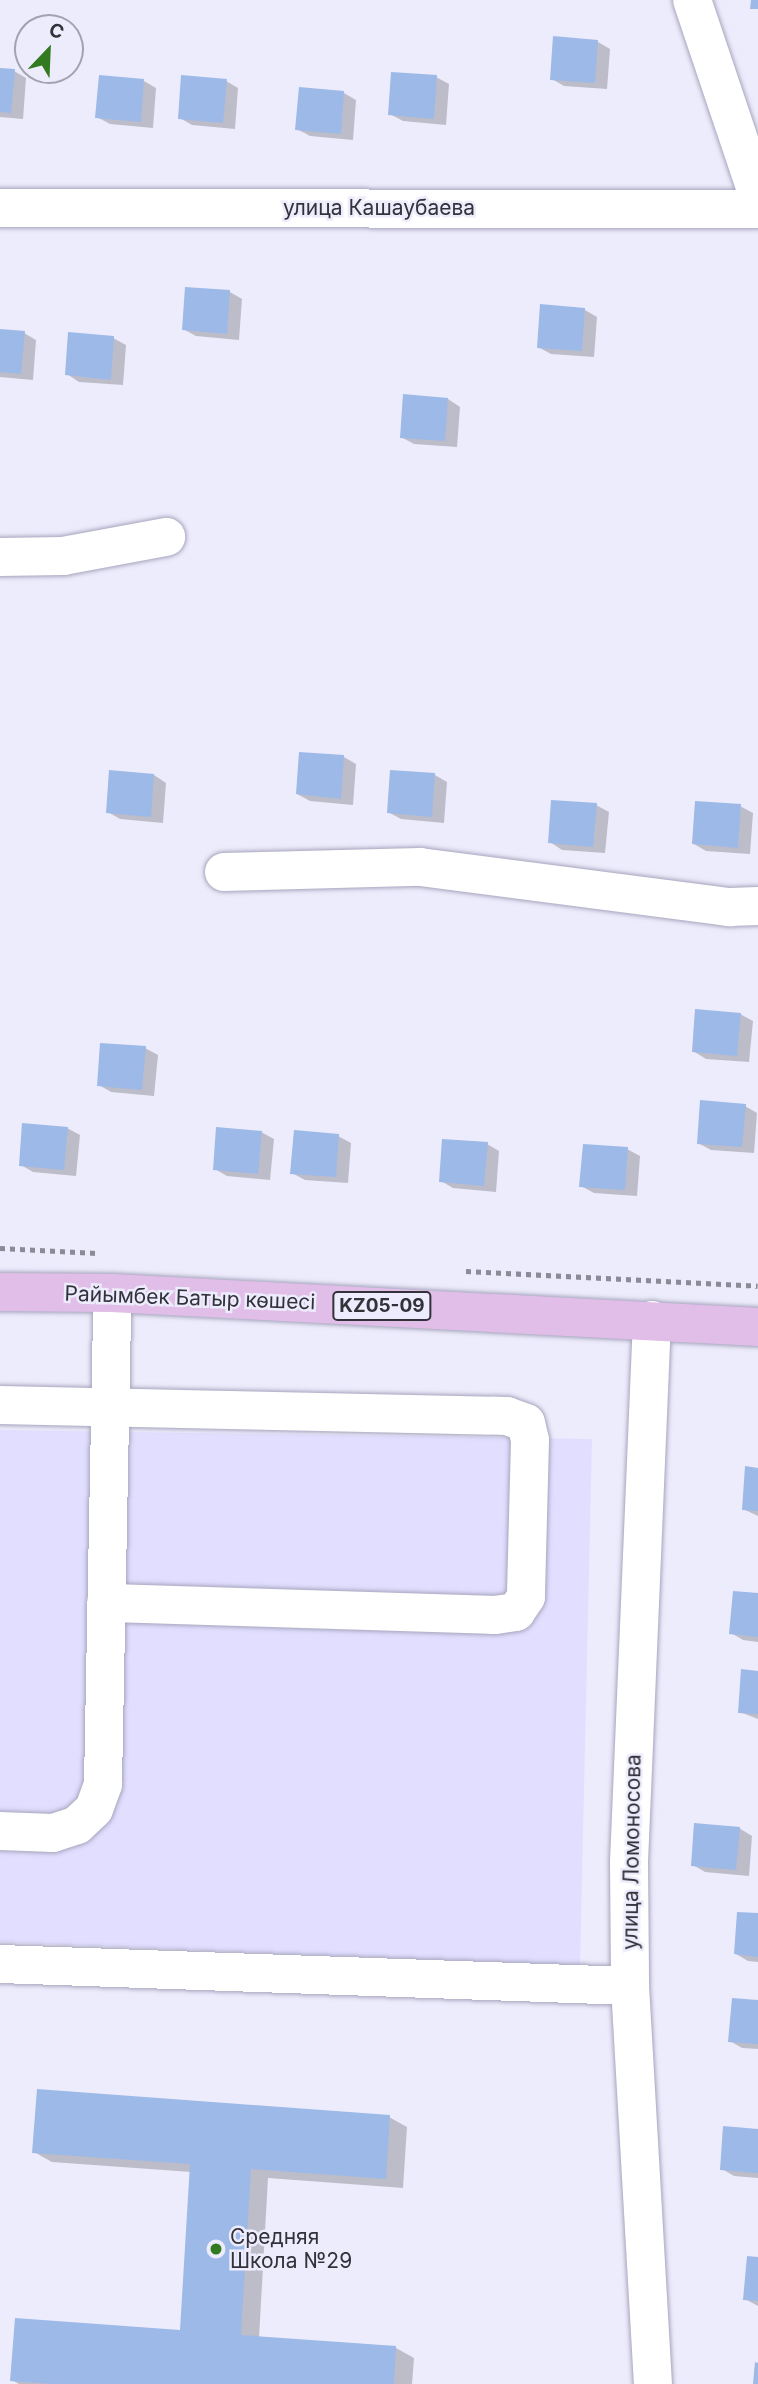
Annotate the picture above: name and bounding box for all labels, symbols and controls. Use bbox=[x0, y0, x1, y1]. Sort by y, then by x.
north arrow bbox=[14, 14, 84, 84]
text: С bbox=[46, 18, 68, 44]
street label: улица Кашаубаева bbox=[283, 195, 475, 221]
street label: Райымбек Батыр көшесі bbox=[64, 1281, 316, 1315]
road number: KZ05-09 bbox=[331, 1290, 433, 1322]
street label: улица Ломоносова bbox=[618, 1754, 646, 1950]
place label: Средняя Школа №29 bbox=[230, 2224, 352, 2274]
marker: Средняя Школа №29 bbox=[208, 2241, 224, 2257]

